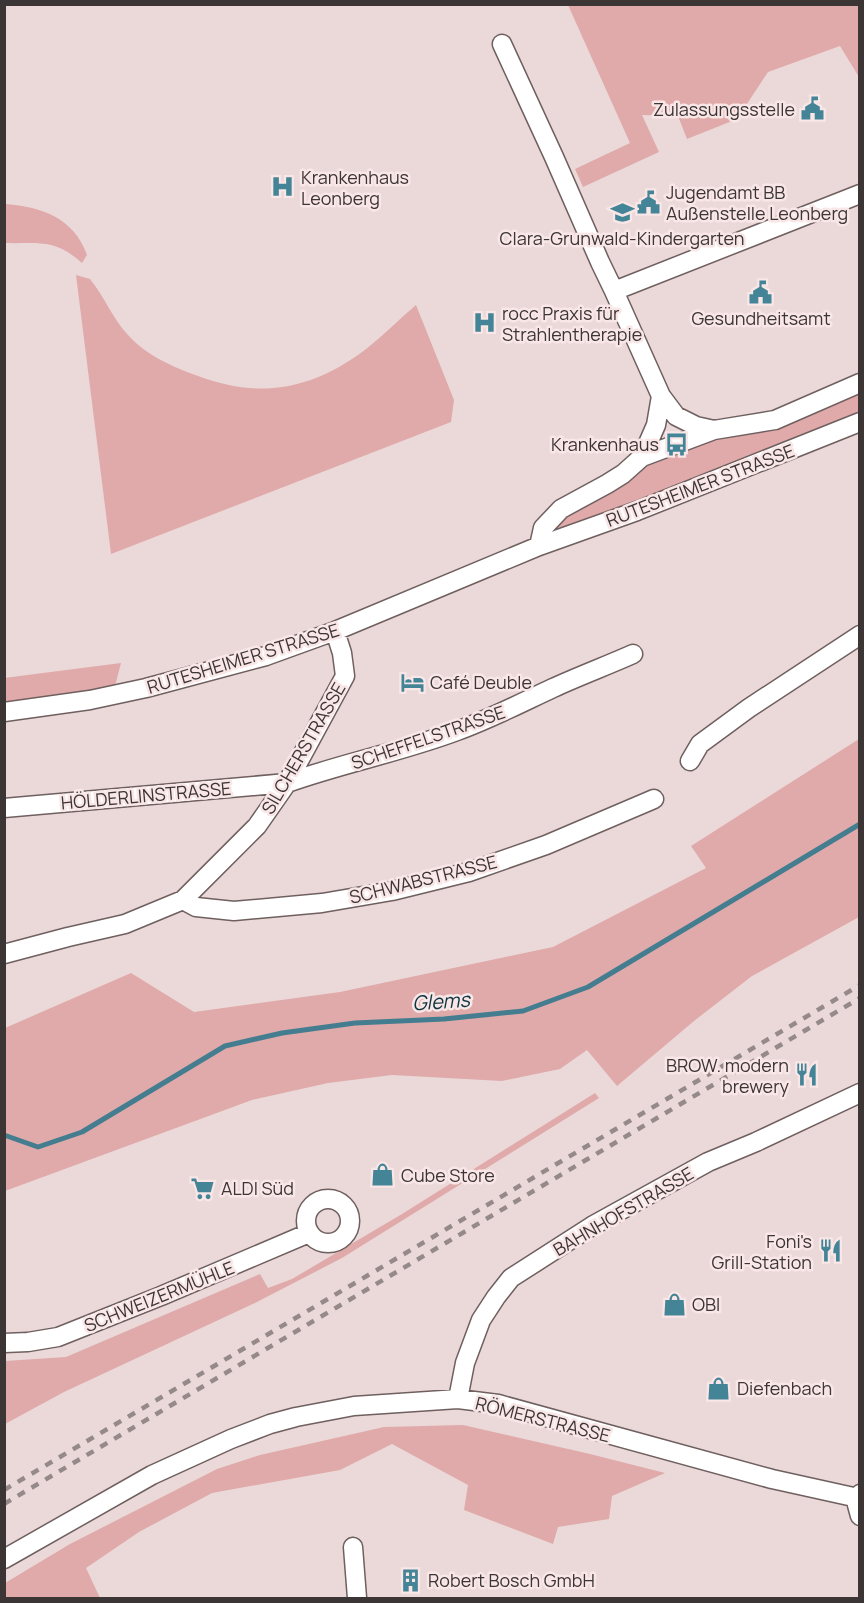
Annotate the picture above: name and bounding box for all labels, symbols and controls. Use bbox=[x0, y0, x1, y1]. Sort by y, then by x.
public building icon: Zulassungsstelle bbox=[800, 96, 826, 122]
place label: Zulassungsstelle bbox=[653, 97, 795, 121]
place label: Krankenhaus Leonberg bbox=[301, 165, 409, 210]
hospital icon: Krankenhaus Leonberg bbox=[270, 174, 296, 200]
place label: Jugendamt BB Außenstelle Leonberg bbox=[666, 180, 848, 225]
public building icon: Jugendamt BB Außenstelle Leonberg bbox=[635, 189, 661, 215]
school or university icon: Clara-Grunwald-Kindergarten bbox=[609, 199, 635, 225]
place label: Clara-Grunwald-Kindergarten bbox=[500, 226, 744, 250]
public building icon: Gesundheitsamt bbox=[748, 279, 774, 305]
place label: rocc Praxis für Strahlentherapie bbox=[502, 301, 642, 346]
place label: Gesundheitsamt bbox=[691, 306, 831, 330]
hospital icon: rocc Praxis für Strahlentherapie bbox=[471, 310, 497, 336]
bus stop icon: Krankenhaus bbox=[664, 431, 690, 457]
place label: Krankenhaus bbox=[551, 432, 659, 456]
street label: RUTESHEIMER STRASSE bbox=[602, 438, 798, 532]
street label: RUTESHEIMER STRASSE bbox=[144, 617, 342, 699]
hotel icon: Café Deuble bbox=[399, 669, 425, 695]
place label: Café Deuble bbox=[430, 670, 532, 694]
street label: SILCHERSTRASSE bbox=[256, 678, 350, 818]
street label: SCHEFFELSTRASSE bbox=[348, 699, 508, 775]
street label: HÖLDERLINSTRASSE bbox=[60, 776, 232, 814]
street label: SCHWABSTRASSE bbox=[347, 849, 499, 909]
water label: Glems bbox=[411, 985, 472, 1016]
place label: BROW. modern brewery bbox=[666, 1053, 790, 1098]
restaurant icon: BROW. modern brewery bbox=[794, 1062, 820, 1088]
street label: BAHNHOFSTRASSE bbox=[548, 1161, 698, 1261]
shop icon: Cube Store bbox=[370, 1162, 396, 1188]
place label: Cube Store bbox=[401, 1163, 495, 1187]
supermarket icon: ALDI Süd bbox=[190, 1175, 216, 1201]
place label: ALDI Süd bbox=[221, 1176, 294, 1200]
place label: Foni's Grill-Station bbox=[712, 1229, 812, 1274]
restaurant icon: Foni's Grill-Station bbox=[817, 1238, 843, 1264]
street label: SCHWEIZERMÜHLE bbox=[80, 1255, 238, 1337]
shop icon: OBI bbox=[661, 1291, 687, 1317]
place label: OBI bbox=[692, 1292, 720, 1316]
shop icon: Diefenbach bbox=[706, 1375, 732, 1401]
place label: Diefenbach bbox=[737, 1376, 832, 1400]
street label: RÖMERSTRASSE bbox=[473, 1391, 613, 1447]
building icon: Robert Bosch GmbH bbox=[397, 1567, 423, 1593]
place label: Robert Bosch GmbH bbox=[428, 1568, 595, 1592]

